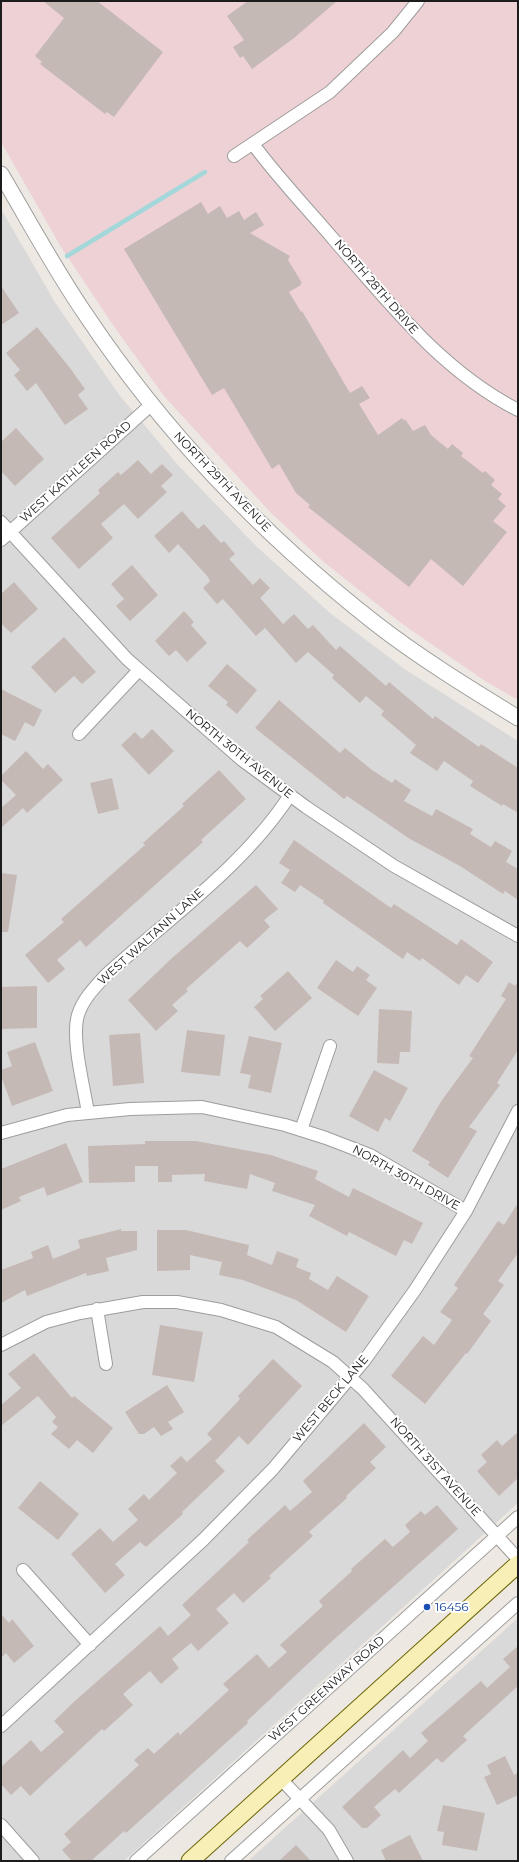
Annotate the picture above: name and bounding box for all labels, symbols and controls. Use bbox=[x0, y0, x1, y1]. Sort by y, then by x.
street label: NORTH 28TH DRIVE bbox=[331, 237, 421, 337]
street label: WEST KATHLEEN ROAD bbox=[17, 418, 135, 526]
street label: NORTH 29TH AVENUE bbox=[170, 429, 274, 535]
street label: NORTH 30TH AVENUE bbox=[182, 706, 296, 802]
street label: WEST WALTANN LANE bbox=[95, 886, 207, 988]
street label: NORTH 30TH DRIVE bbox=[350, 1142, 462, 1214]
street label: WEST BECK LANE bbox=[290, 1353, 372, 1445]
street label: NORTH 31ST AVENUE bbox=[387, 1415, 483, 1519]
place label: 16456 bbox=[435, 1600, 469, 1614]
marker: 16456 bbox=[422, 1602, 432, 1612]
street label: WEST GREENWAY ROAD bbox=[266, 1633, 388, 1745]

